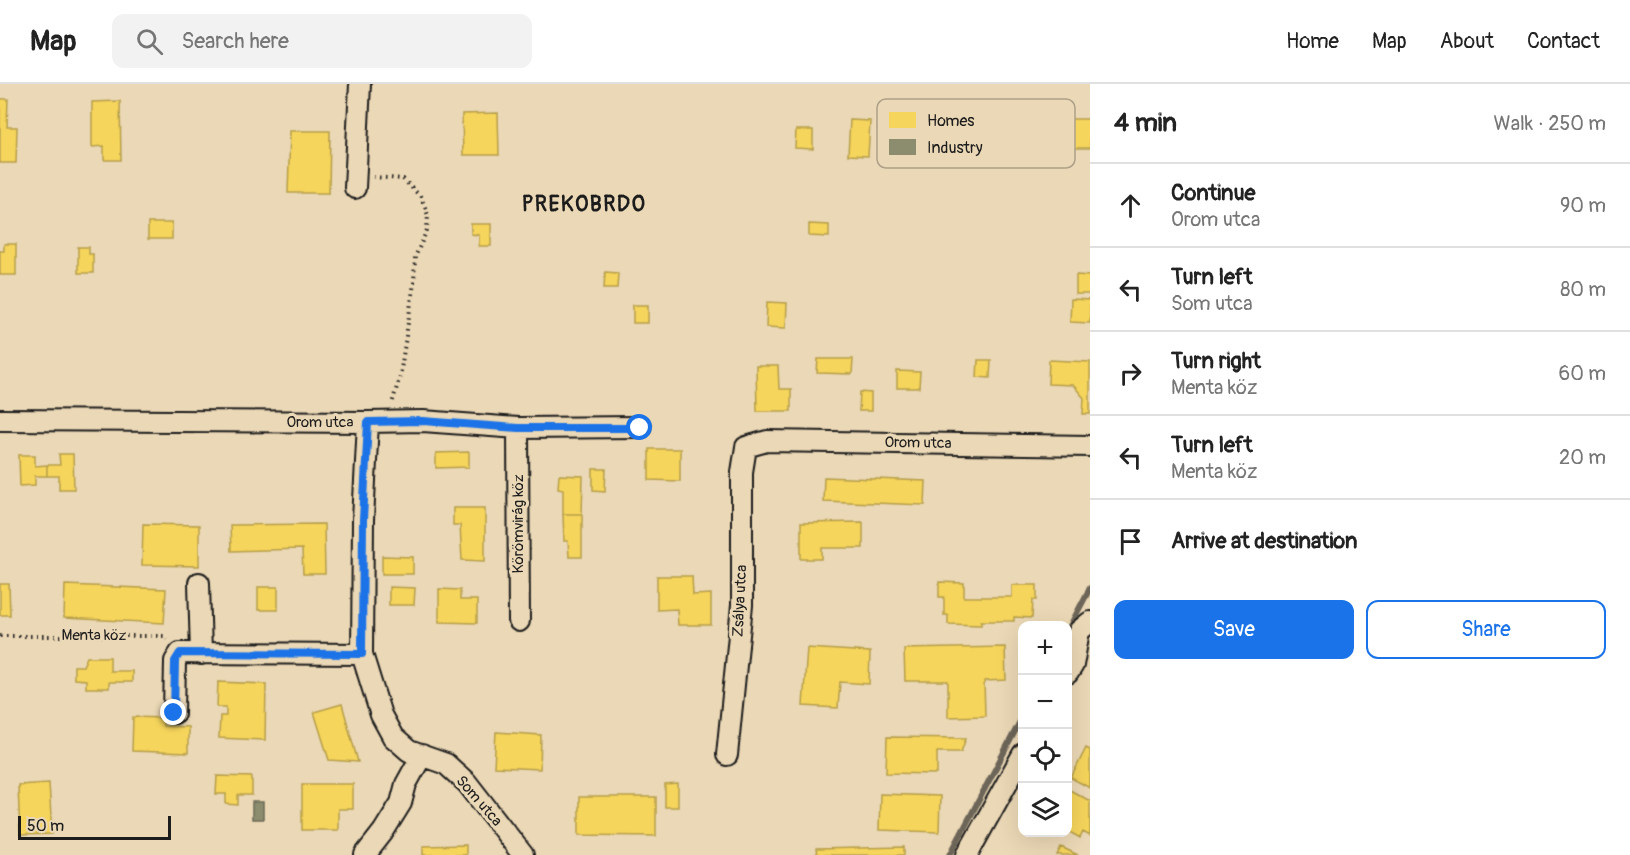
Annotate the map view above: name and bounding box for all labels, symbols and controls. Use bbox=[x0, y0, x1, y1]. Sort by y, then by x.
search box bbox=[112, 14, 532, 68]
text: Map bbox=[30, 24, 76, 59]
icon: search bbox=[133, 25, 166, 58]
text: Search here bbox=[181, 27, 289, 55]
text: Home bbox=[1286, 28, 1339, 55]
text: Map bbox=[1372, 28, 1407, 55]
text: About bbox=[1440, 28, 1494, 55]
text: Contact bbox=[1527, 28, 1600, 55]
legend bbox=[877, 99, 1075, 168]
text: 4 min bbox=[1114, 107, 1177, 139]
text: Homes bbox=[927, 111, 975, 131]
text: Walk · 250 m bbox=[1494, 111, 1606, 136]
text: Industry bbox=[927, 138, 983, 158]
text: Continue bbox=[1171, 179, 1255, 207]
icon: ahead bbox=[1114, 189, 1147, 222]
district label: PREKOBRDO bbox=[522, 191, 646, 218]
text: 90 m bbox=[1560, 193, 1606, 218]
text: Orom utca bbox=[1171, 207, 1260, 232]
text: Turn left bbox=[1171, 263, 1253, 291]
icon: left bbox=[1114, 273, 1147, 306]
text: 80 m bbox=[1560, 277, 1606, 302]
text: Som utca bbox=[1171, 291, 1252, 316]
text: Turn right bbox=[1171, 347, 1261, 375]
icon: right bbox=[1114, 357, 1147, 390]
text: 60 m bbox=[1559, 361, 1606, 386]
text: Menta köz bbox=[1171, 375, 1257, 400]
street label: Orom utca bbox=[287, 413, 353, 432]
route start bbox=[626, 414, 652, 440]
text: Turn left bbox=[1171, 431, 1253, 459]
street label: Orom utca bbox=[884, 433, 952, 453]
icon: left bbox=[1114, 441, 1147, 474]
text: 20 m bbox=[1559, 445, 1606, 470]
text: Menta köz bbox=[1171, 459, 1257, 484]
street label: Körömvirág köz bbox=[509, 474, 528, 574]
icon: arrive bbox=[1114, 525, 1147, 558]
text: Arrive at destination bbox=[1171, 527, 1357, 555]
street label: Zsálya utca bbox=[729, 564, 751, 638]
button: Save bbox=[1114, 600, 1354, 659]
button: Share bbox=[1366, 600, 1606, 659]
map controls bbox=[1018, 621, 1072, 837]
button: + bbox=[1018, 621, 1072, 675]
street label: Menta köz bbox=[62, 626, 127, 645]
button: − bbox=[1018, 675, 1072, 729]
route end bbox=[160, 699, 186, 725]
button: locate bbox=[1018, 729, 1072, 783]
street label: Som utca bbox=[452, 772, 506, 830]
button: layers bbox=[1018, 783, 1072, 837]
scale bar bbox=[18, 813, 171, 840]
text: 50 m bbox=[27, 816, 64, 836]

